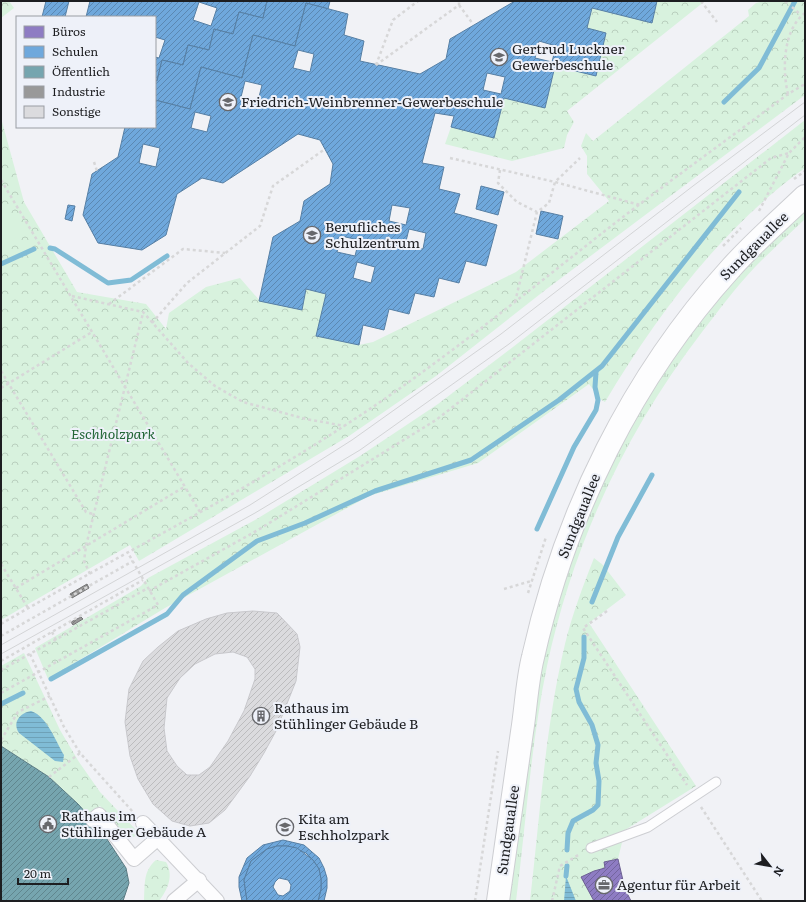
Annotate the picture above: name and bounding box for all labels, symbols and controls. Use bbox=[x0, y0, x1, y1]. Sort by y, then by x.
legend bbox=[16, 16, 156, 128]
text: Büros bbox=[52, 22, 86, 40]
place label: Gertrud Luckner Gewerbeschule bbox=[512, 38, 625, 74]
text: Schulen bbox=[52, 42, 98, 60]
school or university icon: Gertrud Luckner Gewerbeschule bbox=[489, 47, 509, 67]
text: Öffentlich bbox=[52, 62, 110, 80]
text: Industrie bbox=[52, 82, 105, 100]
place label: Friedrich-Weinbrenner-Gewerbeschule bbox=[241, 91, 503, 111]
school or university icon: Friedrich-Weinbrenner-Gewerbeschule bbox=[218, 92, 238, 112]
text: Sonstige bbox=[52, 102, 101, 120]
street label: Sundgauallee bbox=[714, 206, 792, 284]
place label: Berufliches Schulzentrum bbox=[325, 216, 420, 252]
school or university icon: Berufliches Schulzentrum bbox=[302, 225, 322, 245]
park label: Eschholzpark bbox=[71, 423, 156, 443]
street label: Sundgauallee bbox=[552, 470, 604, 561]
place label: Rathaus im Stühlinger Gebäude B bbox=[274, 697, 418, 733]
building icon: Rathaus im Stühlinger Gebäude B bbox=[251, 706, 271, 726]
street label: Sundgauallee bbox=[491, 784, 523, 876]
place label: Rathaus im Stühlinger Gebäude A bbox=[61, 805, 207, 841]
place label: Kita am Eschholzpark bbox=[298, 808, 389, 844]
public building icon: Rathaus im Stühlinger Gebäude A bbox=[38, 814, 58, 834]
school or university icon: Kita am Eschholzpark bbox=[275, 817, 295, 837]
north arrow bbox=[750, 846, 790, 886]
scale bar bbox=[18, 860, 68, 886]
text: 20 m bbox=[24, 864, 51, 882]
text: N bbox=[770, 864, 789, 880]
place label: Agentur für Arbeit bbox=[617, 874, 741, 894]
office icon: Agentur für Arbeit bbox=[594, 875, 614, 895]

